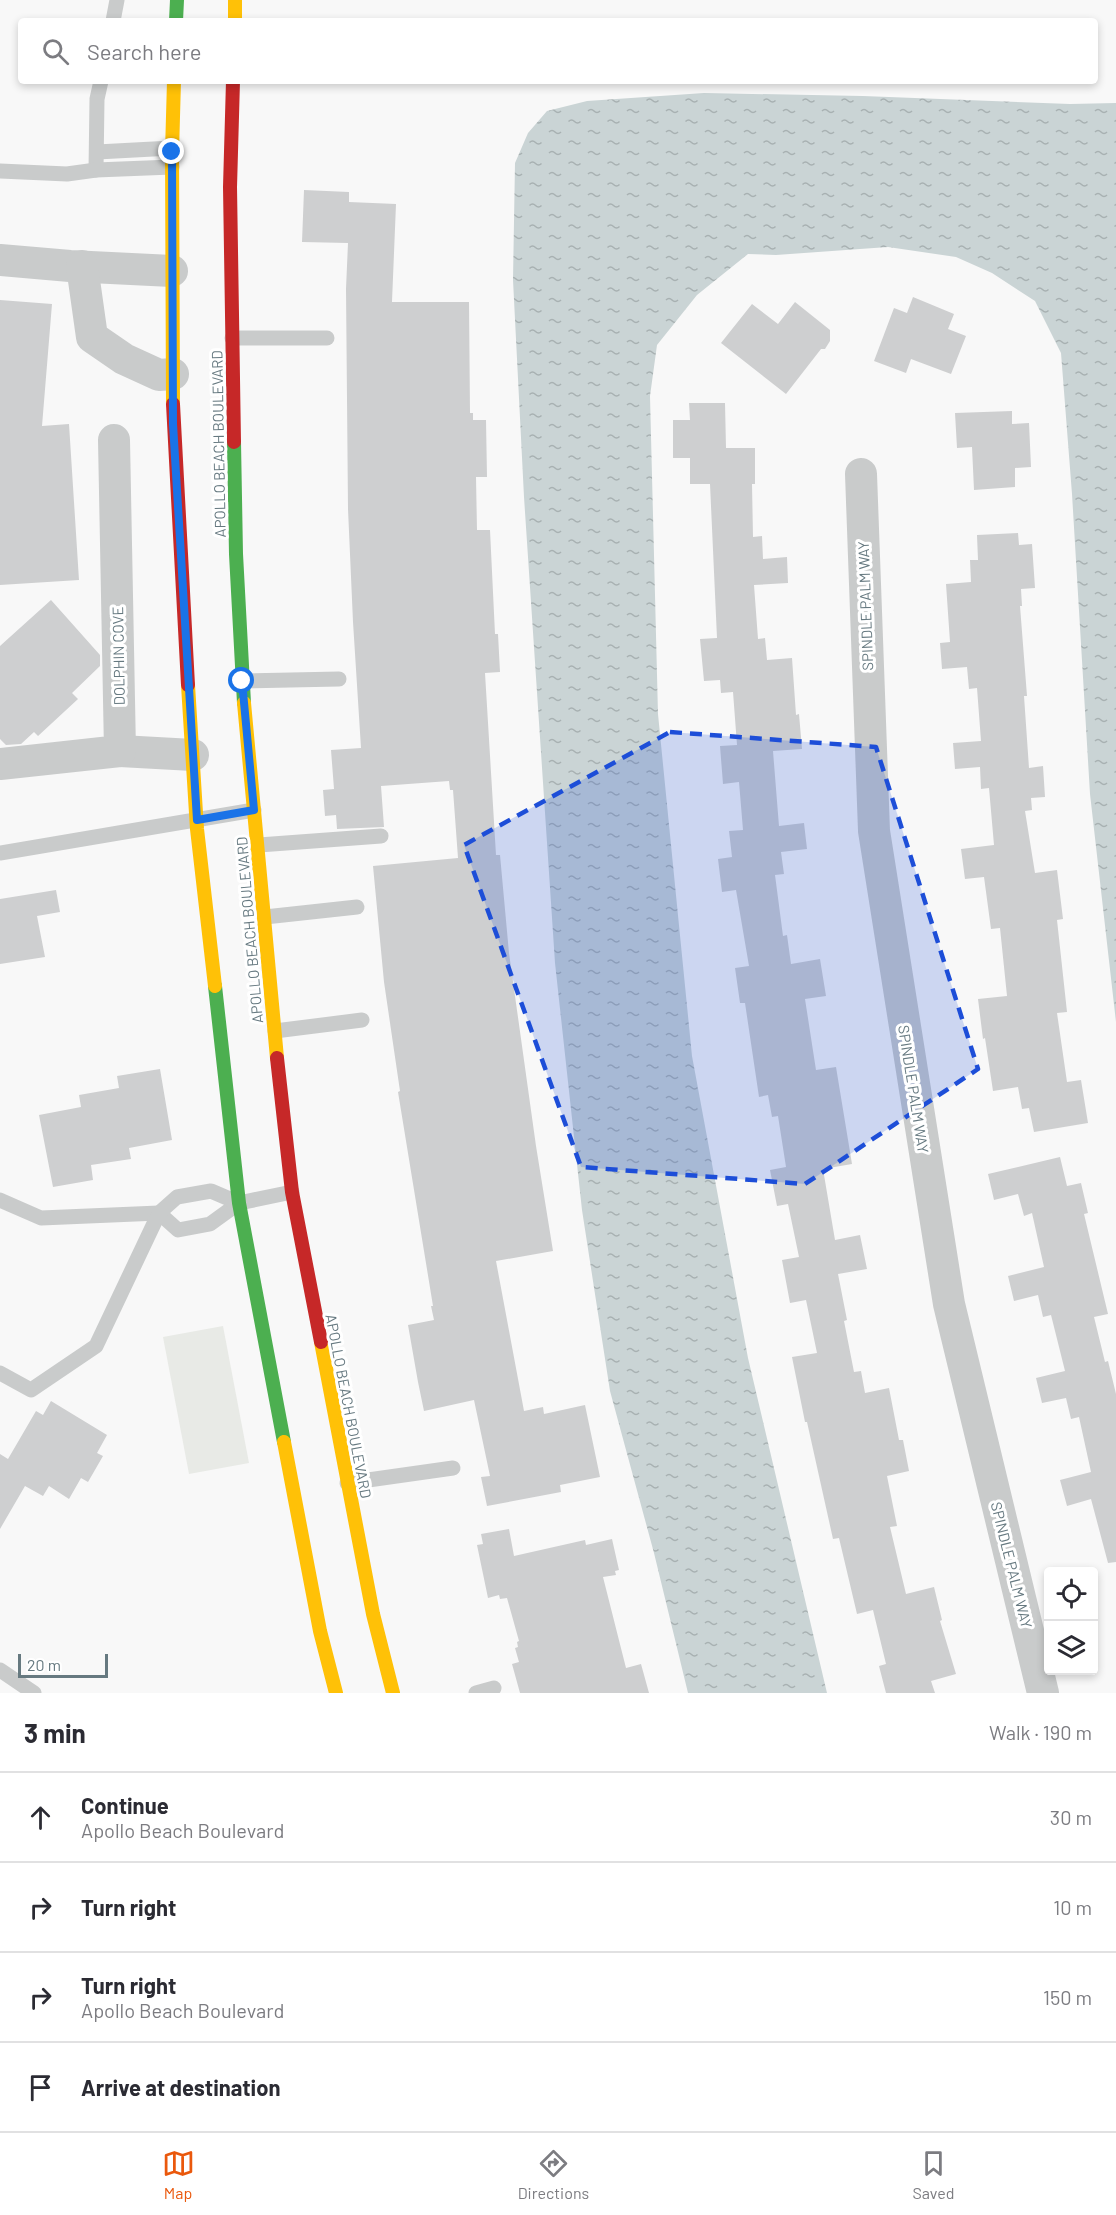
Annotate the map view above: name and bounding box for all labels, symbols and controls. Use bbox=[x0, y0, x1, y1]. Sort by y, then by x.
search box bbox=[18, 18, 1098, 84]
icon: search bbox=[39, 35, 72, 68]
text: Search here bbox=[87, 38, 201, 64]
route end bbox=[158, 138, 184, 164]
street label: APOLLO BEACH BOULEVARD bbox=[207, 350, 229, 538]
street label: SPINDLE PALM WAY bbox=[854, 541, 876, 671]
street label: DOLPHIN COVE bbox=[108, 606, 128, 706]
route start bbox=[228, 667, 254, 693]
street label: APOLLO BEACH BOULEVARD bbox=[232, 836, 266, 1024]
street label: SPINDLE PALM WAY bbox=[895, 1024, 933, 1154]
street label: APOLLO BEACH BOULEVARD bbox=[322, 1312, 376, 1500]
street label: SPINDLE PALM WAY bbox=[988, 1500, 1036, 1630]
map controls bbox=[1044, 1567, 1098, 1675]
button: locate bbox=[1044, 1567, 1098, 1621]
button: layers bbox=[1044, 1621, 1098, 1675]
scale bar bbox=[18, 1651, 108, 1678]
text: 20 m bbox=[27, 1655, 61, 1674]
text: 3 min bbox=[24, 1717, 86, 1748]
text: Walk · 190 m bbox=[989, 1720, 1092, 1744]
text: Continue bbox=[81, 1792, 169, 1818]
icon: ahead bbox=[24, 1801, 57, 1834]
text: 30 m bbox=[1050, 1805, 1092, 1829]
text: Apollo Beach Boulevard bbox=[81, 1818, 284, 1842]
icon: right bbox=[24, 1891, 57, 1924]
text: Turn right bbox=[81, 1894, 176, 1920]
text: 10 m bbox=[1053, 1895, 1092, 1919]
text: Turn right bbox=[81, 1972, 176, 1998]
icon: right bbox=[24, 1981, 57, 2014]
text: 150 m bbox=[1043, 1985, 1092, 2009]
text: Apollo Beach Boulevard bbox=[81, 1998, 284, 2022]
icon: arrive bbox=[24, 2071, 57, 2104]
text: Arrive at destination bbox=[81, 2074, 280, 2100]
tab: Map bbox=[162, 2147, 195, 2202]
tab: Directions bbox=[518, 2147, 589, 2202]
tab: Saved bbox=[912, 2147, 954, 2202]

